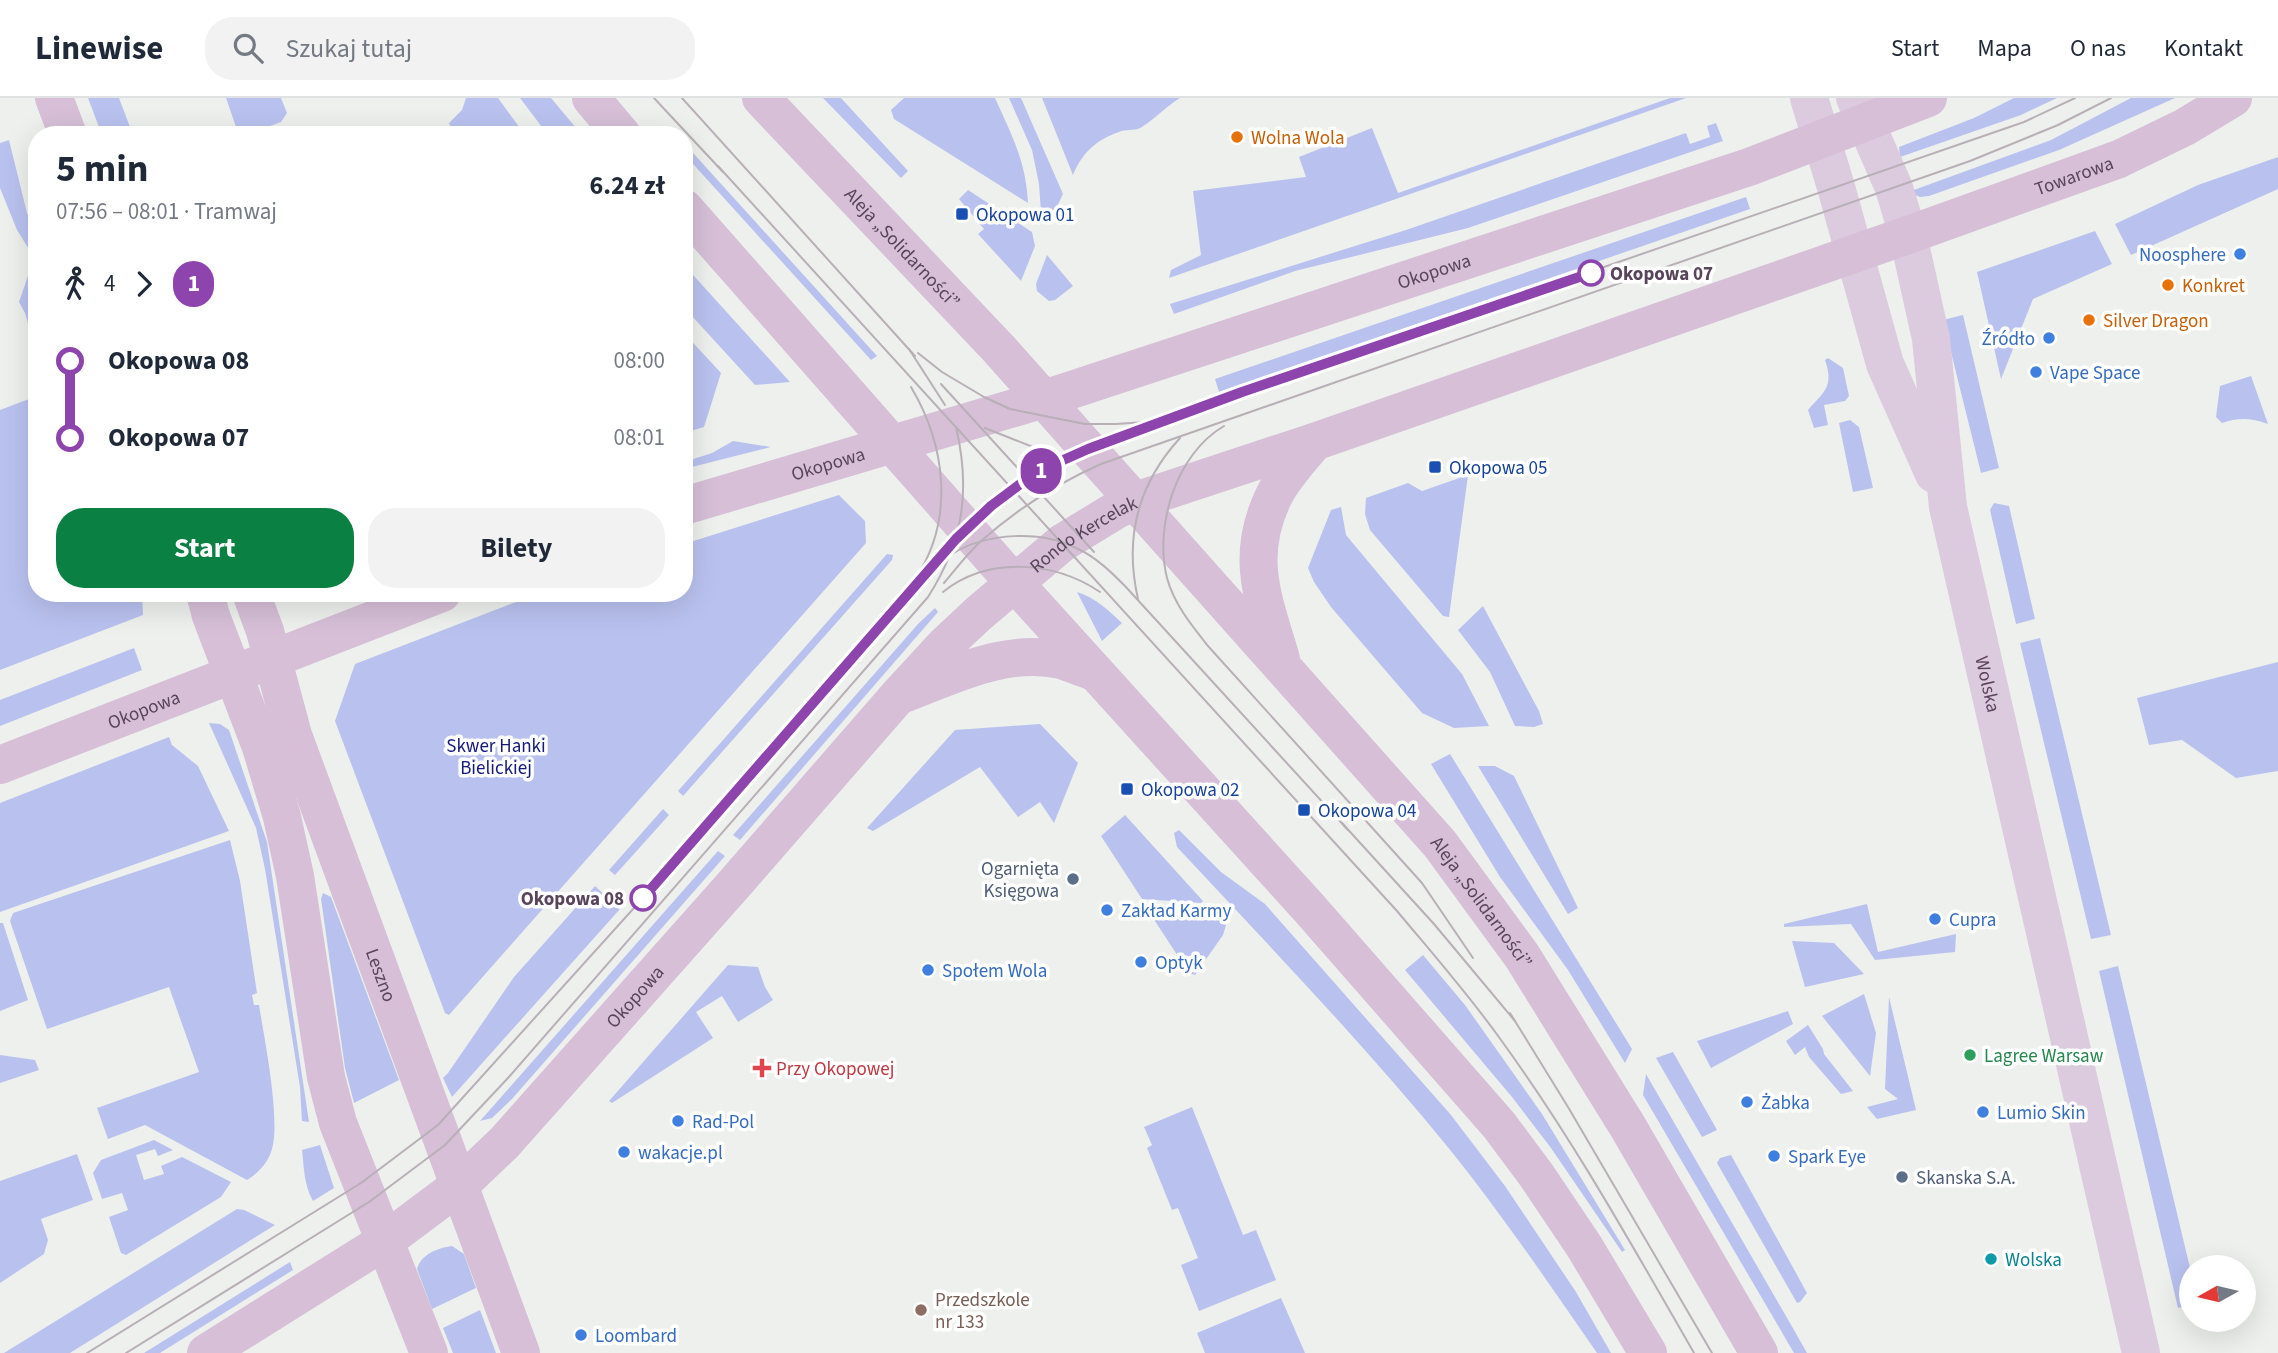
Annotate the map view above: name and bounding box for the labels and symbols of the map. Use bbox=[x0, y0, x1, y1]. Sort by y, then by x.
place label: Wolna Wola bbox=[1251, 125, 1345, 152]
marker: Wolna Wola bbox=[1229, 129, 1245, 145]
street label: Towarowa bbox=[2031, 150, 2117, 203]
street label: Aleja „Solidarności” bbox=[838, 182, 966, 315]
place label: Okopowa 01 bbox=[976, 202, 1074, 229]
marker: Okopowa 01 bbox=[954, 206, 970, 222]
place label: Noosphere bbox=[2139, 242, 2226, 269]
marker: Noosphere bbox=[2232, 246, 2248, 262]
street label: Okopowa bbox=[1394, 247, 1475, 297]
marker: Okopowa 07 bbox=[1578, 260, 1604, 286]
place label: Okopowa 07 bbox=[1610, 261, 1713, 288]
place label: Konkret bbox=[2182, 273, 2246, 300]
marker: Konkret bbox=[2160, 277, 2176, 293]
place label: Silver Dragon bbox=[2103, 308, 2209, 335]
marker: Silver Dragon bbox=[2081, 312, 2097, 328]
place label: Źródło bbox=[1982, 326, 2035, 353]
marker: Źródło bbox=[2041, 330, 2057, 346]
place label: Vape Space bbox=[2050, 360, 2140, 387]
marker: Vape Space bbox=[2028, 364, 2044, 380]
street label: Okopowa bbox=[788, 441, 868, 488]
line badge: 1 bbox=[1018, 448, 1064, 494]
place label: Okopowa 05 bbox=[1449, 455, 1547, 482]
marker: Okopowa 05 bbox=[1427, 459, 1443, 475]
street label: Rondo Kercelak bbox=[1024, 490, 1142, 580]
street label: Wolska bbox=[1967, 654, 2006, 715]
street label: Okopowa bbox=[104, 684, 184, 737]
park label: Skwer Hanki Bielickiej bbox=[446, 733, 546, 782]
place label: Okopowa 02 bbox=[1141, 777, 1239, 804]
marker: Okopowa 02 bbox=[1119, 781, 1135, 797]
place label: Okopowa 04 bbox=[1318, 798, 1416, 825]
marker: Okopowa 04 bbox=[1296, 802, 1312, 818]
street label: Aleja „Solidarności” bbox=[1424, 830, 1538, 973]
place label: Ogarnięta Księgowa bbox=[981, 856, 1059, 905]
marker: Ogarnięta Księgowa bbox=[1065, 871, 1081, 887]
marker: Okopowa 08 bbox=[630, 885, 656, 911]
place label: Okopowa 08 bbox=[521, 886, 624, 913]
place label: Zakład Karmy bbox=[1121, 898, 1231, 925]
marker: Zakład Karmy bbox=[1099, 902, 1115, 918]
place label: Cupra bbox=[1949, 907, 1996, 934]
marker: Cupra bbox=[1927, 911, 1943, 927]
street label: Leszno bbox=[358, 945, 402, 1006]
place label: Optyk bbox=[1155, 950, 1203, 977]
marker: Optyk bbox=[1133, 954, 1149, 970]
place label: Społem Wola bbox=[942, 958, 1047, 985]
street label: Okopowa bbox=[600, 960, 671, 1035]
marker: Społem Wola bbox=[920, 962, 936, 978]
place label: Lagree Warsaw bbox=[1984, 1043, 2104, 1070]
marker: Lagree Warsaw bbox=[1962, 1047, 1978, 1063]
place label: Przy Okopowej bbox=[776, 1056, 894, 1083]
marker: Przy Okopowej bbox=[754, 1060, 770, 1076]
place label: Żabka bbox=[1761, 1090, 1810, 1117]
marker: Żabka bbox=[1739, 1094, 1755, 1110]
place label: Lumio Skin bbox=[1997, 1100, 2086, 1127]
marker: Lumio Skin bbox=[1975, 1104, 1991, 1120]
place label: Rad-Pol bbox=[692, 1109, 754, 1136]
marker: Rad-Pol bbox=[670, 1113, 686, 1129]
place label: wakacje.pl bbox=[638, 1140, 723, 1167]
marker: wakacje.pl bbox=[616, 1144, 632, 1160]
place label: Spark Eye bbox=[1788, 1144, 1866, 1171]
marker: Spark Eye bbox=[1766, 1148, 1782, 1164]
place label: Skanska S.A. bbox=[1916, 1165, 2016, 1192]
marker: Skanska S.A. bbox=[1894, 1169, 1910, 1185]
place label: Wolska bbox=[2005, 1247, 2062, 1274]
marker: Wolska bbox=[1983, 1251, 1999, 1267]
north arrow bbox=[2179, 1255, 2256, 1332]
place label: Przedszkole nr 133 bbox=[935, 1287, 1030, 1336]
marker: Przedszkole nr 133 bbox=[913, 1302, 929, 1318]
place label: Loombard bbox=[595, 1323, 677, 1350]
marker: Loombard bbox=[573, 1327, 589, 1343]

